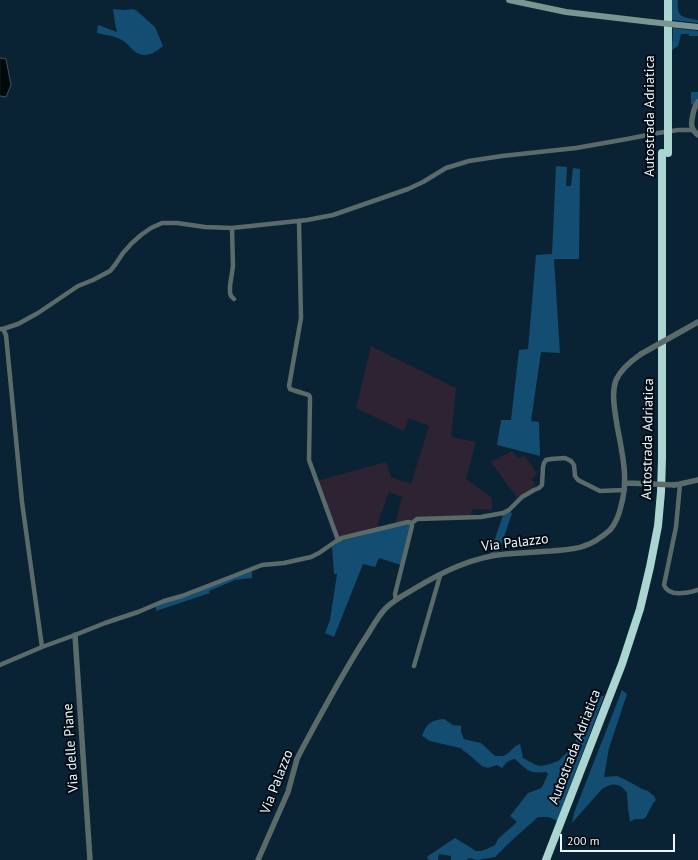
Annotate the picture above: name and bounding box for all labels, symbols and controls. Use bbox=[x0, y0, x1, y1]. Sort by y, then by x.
street label: Autostrada Adriatica bbox=[642, 55, 658, 177]
street label: Autostrada Adriatica bbox=[639, 378, 657, 500]
street label: Via Palazzo bbox=[480, 531, 550, 555]
street label: Autostrada Adriatica bbox=[545, 687, 605, 807]
street label: Via delle Piane bbox=[60, 703, 82, 793]
street label: Via Palazzo bbox=[257, 747, 297, 817]
scale bar bbox=[562, 826, 677, 852]
text: 200 m bbox=[567, 833, 600, 848]

